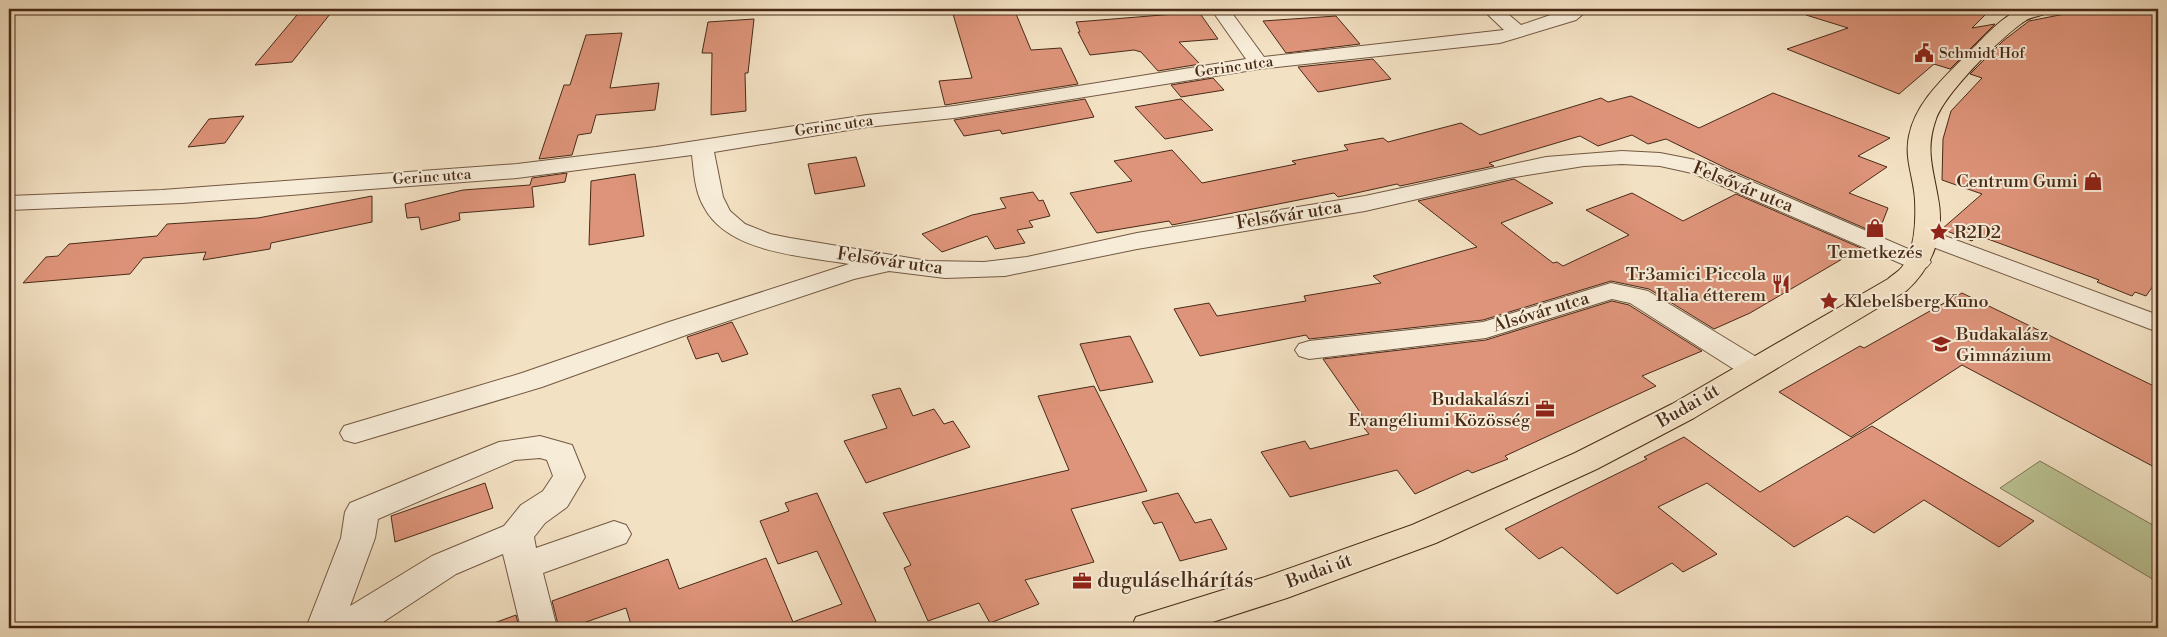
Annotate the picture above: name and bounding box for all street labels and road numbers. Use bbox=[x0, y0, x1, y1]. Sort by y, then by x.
street label: Gerinc utca bbox=[1194, 52, 1275, 82]
street label: Gerinc utca bbox=[794, 111, 875, 141]
street label: Felsővár utca bbox=[1689, 156, 1798, 218]
street label: Gerinc utca bbox=[392, 165, 472, 189]
street label: Felsővár utca bbox=[1234, 195, 1344, 235]
street label: Felsővár utca bbox=[836, 242, 945, 280]
street label: Alsóvár utca bbox=[1489, 286, 1593, 338]
street label: Budai út bbox=[1652, 379, 1724, 434]
street label: Budai út bbox=[1282, 548, 1356, 594]

